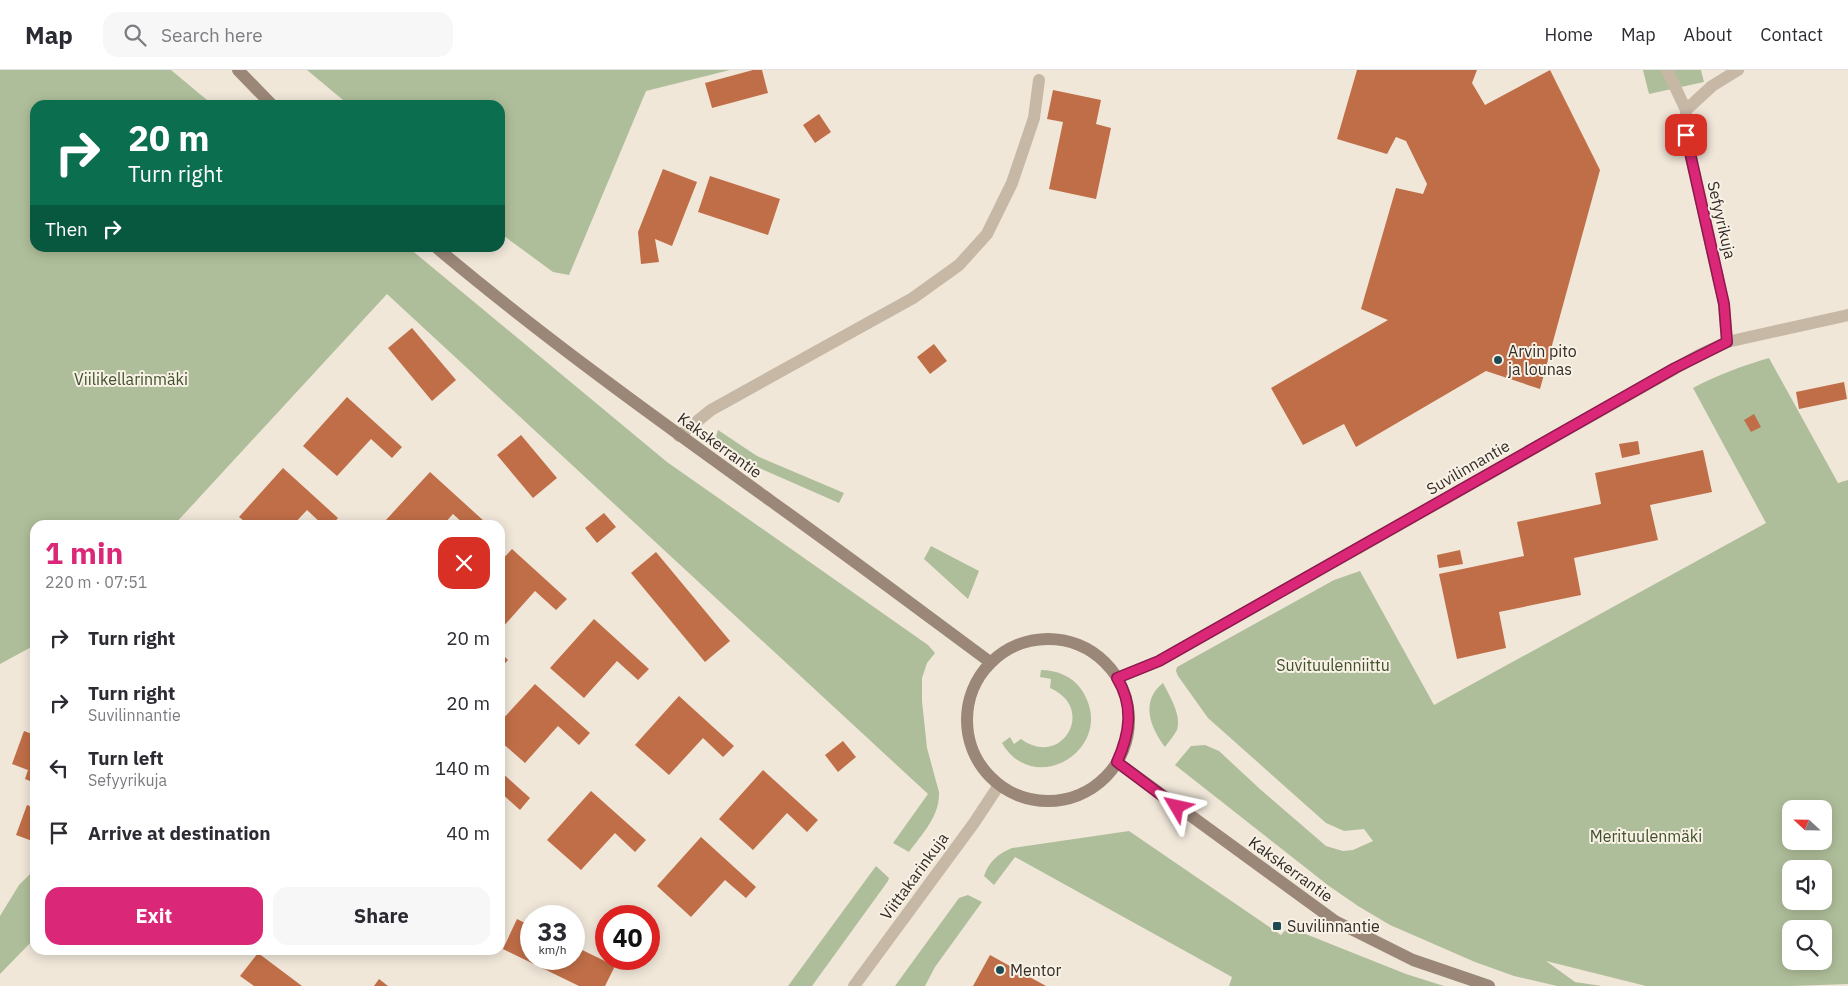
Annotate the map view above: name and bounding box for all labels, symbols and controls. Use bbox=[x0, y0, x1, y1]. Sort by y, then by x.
search box bbox=[103, 12, 453, 57]
text: Map bbox=[25, 19, 73, 51]
icon: search bbox=[121, 21, 149, 49]
text: Search here bbox=[161, 23, 263, 47]
text: Home bbox=[1545, 23, 1593, 46]
text: Map bbox=[1621, 23, 1656, 46]
text: About bbox=[1684, 23, 1732, 46]
text: Contact bbox=[1760, 23, 1823, 46]
pin bbox=[1665, 114, 1707, 156]
text: 20 m bbox=[128, 115, 210, 161]
icon: right bbox=[45, 120, 110, 185]
icon: arrive bbox=[1672, 121, 1700, 149]
text: Turn right bbox=[128, 159, 223, 188]
street label: Sefyyrikuja bbox=[1703, 179, 1741, 261]
icon: right bbox=[98, 215, 126, 243]
text: Then bbox=[45, 217, 88, 241]
place label: Arvin pito ja lounas bbox=[1508, 341, 1577, 379]
marker: Arvin pito ja lounas bbox=[1492, 354, 1504, 366]
park label: Viilikellarinmäki bbox=[74, 369, 188, 389]
street label: Kakskerrantie bbox=[674, 408, 766, 482]
street label: Suvilinnantie bbox=[1423, 435, 1513, 499]
text: 1 min bbox=[45, 533, 123, 572]
button: close bbox=[438, 537, 490, 589]
text: 220 m · 07:51 bbox=[45, 572, 147, 592]
icon: right bbox=[45, 624, 73, 652]
text: Turn right bbox=[88, 626, 175, 650]
text: 20 m bbox=[446, 626, 490, 650]
park label: Suvituulenniittu bbox=[1276, 655, 1390, 675]
text: Turn right bbox=[88, 681, 175, 705]
icon: right bbox=[45, 689, 73, 717]
text: 20 m bbox=[446, 691, 490, 715]
text: Suvilinnantie bbox=[88, 705, 181, 725]
text: Turn left bbox=[88, 746, 164, 770]
icon: left bbox=[45, 754, 73, 782]
text: 140 m bbox=[435, 756, 490, 780]
text: Sefyyrikuja bbox=[88, 770, 167, 790]
position arrow bbox=[1150, 780, 1202, 832]
north arrow bbox=[1782, 800, 1832, 850]
map controls bbox=[1782, 800, 1832, 970]
icon: arrive bbox=[45, 819, 73, 847]
text: Arrive at destination bbox=[88, 821, 271, 845]
text: 40 m bbox=[446, 821, 490, 845]
park label: Merituulenmäki bbox=[1590, 826, 1702, 846]
street label: Viittakarinkuja bbox=[876, 828, 953, 924]
street label: Kakskerrantie bbox=[1245, 832, 1337, 906]
button: sound bbox=[1782, 860, 1832, 910]
button: Exit bbox=[45, 887, 263, 945]
button: Share bbox=[273, 887, 490, 945]
speed limit sign: 40 bbox=[595, 905, 660, 970]
text: 33 bbox=[537, 915, 568, 948]
place label: Suvilinnantie bbox=[1287, 916, 1380, 936]
marker: Suvilinnantie bbox=[1271, 920, 1283, 932]
button: search bbox=[1782, 920, 1832, 970]
text: km/h bbox=[538, 942, 567, 957]
place label: Mentor bbox=[1010, 960, 1061, 980]
marker: Mentor bbox=[994, 964, 1006, 976]

